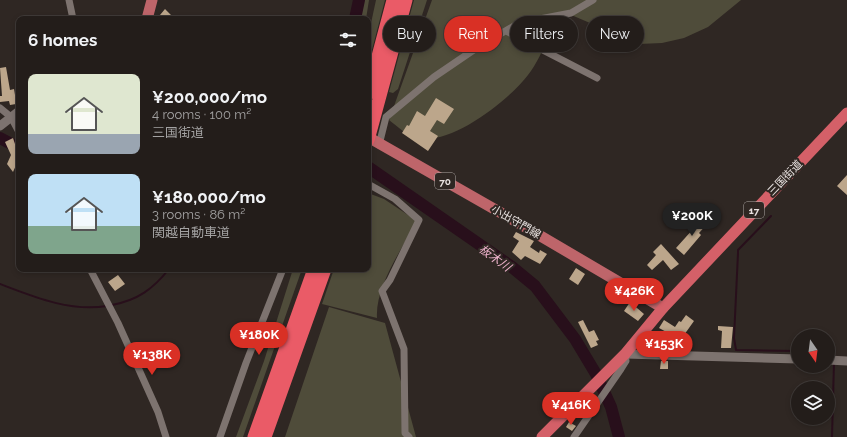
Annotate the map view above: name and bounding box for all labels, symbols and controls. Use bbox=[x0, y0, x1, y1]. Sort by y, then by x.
chip: Buy bbox=[383, 16, 436, 52]
chip: Rent bbox=[444, 16, 502, 52]
chip: Filters bbox=[510, 16, 578, 52]
chip: New bbox=[586, 16, 644, 52]
icon: filters bbox=[337, 29, 359, 51]
text: 6 homes bbox=[28, 30, 97, 50]
text: ¥200,000/mo bbox=[152, 87, 267, 107]
icon: home bbox=[60, 90, 108, 138]
text: 4 rooms · 100 m² bbox=[152, 107, 251, 122]
text: 三国街道 bbox=[152, 125, 204, 140]
street label: 三国街道 bbox=[765, 158, 805, 198]
road number: 70 bbox=[435, 173, 455, 189]
text: ¥180,000/mo bbox=[152, 187, 266, 207]
icon: home bbox=[60, 190, 108, 238]
road number: 17 bbox=[744, 202, 764, 218]
street label: 小出守門線 bbox=[489, 203, 543, 241]
pin: ¥200K bbox=[664, 203, 720, 237]
text: 3 rooms · 86 m² bbox=[152, 207, 245, 222]
text: ¥200K bbox=[671, 208, 713, 223]
text: 関越自動車道 bbox=[152, 225, 230, 240]
water label: 板木川 bbox=[476, 242, 515, 275]
pin: ¥426K bbox=[606, 278, 662, 312]
text: ¥426K bbox=[614, 283, 654, 298]
pin: ¥180K bbox=[231, 322, 287, 356]
text: ¥180K bbox=[239, 327, 279, 342]
north arrow bbox=[791, 329, 835, 373]
map controls bbox=[791, 329, 835, 425]
pin: ¥153K bbox=[636, 331, 692, 365]
text: ¥153K bbox=[645, 336, 683, 351]
pin: ¥138K bbox=[124, 342, 180, 376]
text: ¥138K bbox=[132, 347, 172, 362]
button: layers bbox=[791, 381, 835, 425]
pin: ¥416K bbox=[543, 392, 599, 426]
text: ¥416K bbox=[551, 397, 591, 412]

